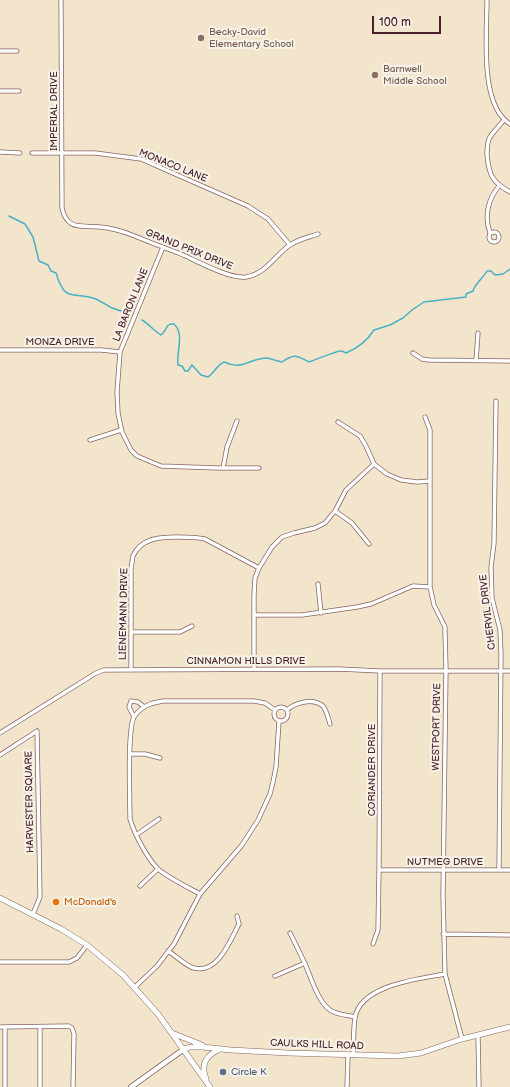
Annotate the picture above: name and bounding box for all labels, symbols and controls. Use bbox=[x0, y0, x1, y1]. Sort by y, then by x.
scale bar bbox=[374, 8, 443, 34]
text: 100 m bbox=[379, 15, 411, 30]
place label: Becky-David Elementary School bbox=[209, 26, 294, 50]
marker: Becky-David Elementary School bbox=[196, 33, 206, 43]
place label: Barnwell Middle School bbox=[383, 63, 447, 86]
marker: Barnwell Middle School bbox=[370, 70, 380, 80]
street label: IMPERIAL DRIVE bbox=[48, 71, 60, 151]
street label: MONACO LANE bbox=[137, 147, 209, 185]
street label: GRAND PRIX DRIVE bbox=[143, 227, 235, 273]
street label: LA BARON LANE bbox=[111, 266, 151, 344]
street label: MONZA DRIVE bbox=[26, 336, 94, 348]
street label: LIENEMANN DRIVE bbox=[117, 568, 131, 660]
street label: CHERVIL DRIVE bbox=[477, 574, 499, 650]
street label: CINNAMON HILLS DRIVE bbox=[187, 655, 305, 667]
street label: WESTPORT DRIVE bbox=[430, 683, 444, 771]
street label: CORIANDER DRIVE bbox=[366, 724, 378, 816]
street label: HARVESTER SQUARE bbox=[23, 751, 37, 853]
street label: NUTMEG DRIVE bbox=[407, 856, 483, 868]
place label: McDonald's bbox=[64, 896, 116, 908]
marker: McDonald's bbox=[51, 897, 61, 907]
street label: CAULKS HILL ROAD bbox=[270, 1037, 364, 1053]
place label: Circle K bbox=[231, 1066, 266, 1078]
marker: Circle K bbox=[218, 1067, 228, 1077]

